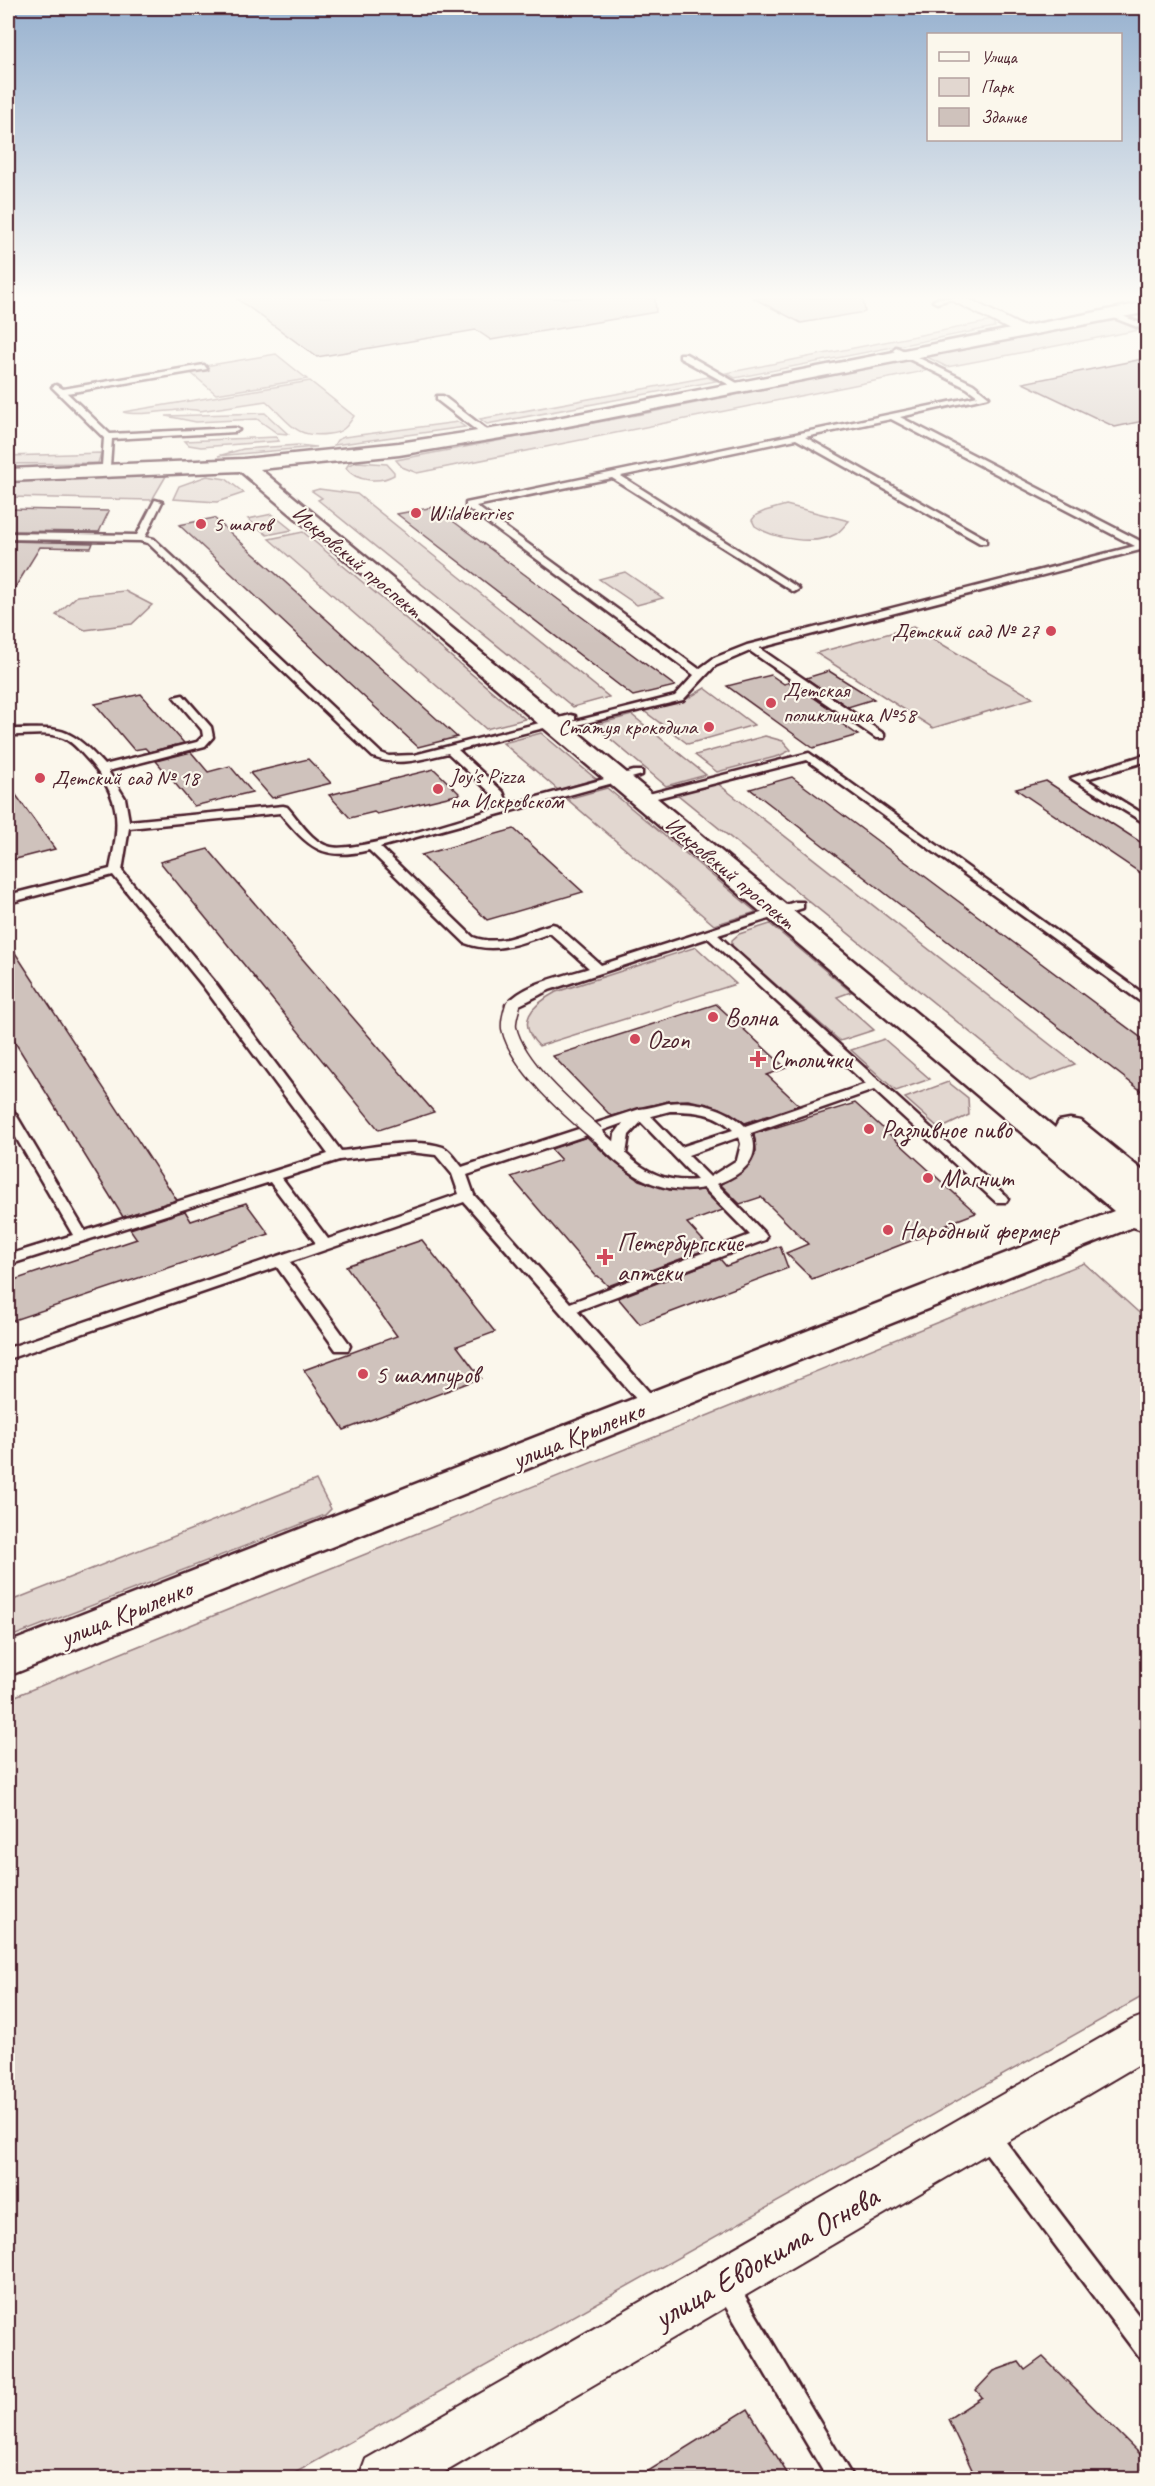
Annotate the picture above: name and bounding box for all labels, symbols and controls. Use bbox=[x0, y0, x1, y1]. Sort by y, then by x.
legend bbox=[927, 33, 1122, 141]
text: Улица bbox=[981, 46, 1018, 68]
text: Парк bbox=[981, 76, 1015, 98]
text: Здание bbox=[981, 106, 1027, 128]
street label: Искровский проспект bbox=[286, 499, 428, 625]
place label: Wildberries bbox=[428, 499, 515, 527]
marker: Wildberries bbox=[409, 506, 423, 520]
place label: 5 шагов bbox=[213, 510, 276, 538]
marker: 5 шагов bbox=[194, 517, 208, 531]
place label: Детский сад № 27 bbox=[892, 617, 1040, 645]
marker: Детский сад № 27 bbox=[1044, 624, 1058, 638]
place label: Детская поликлиника №58 bbox=[783, 676, 918, 729]
marker: Детская поликлиника №58 bbox=[764, 696, 778, 710]
place label: Статуя крокодила bbox=[558, 713, 698, 741]
marker: Статуя крокодила bbox=[702, 720, 716, 734]
place label: Joy's Pizza на Искровском bbox=[449, 762, 565, 815]
place label: Детский сад № 18 bbox=[52, 764, 201, 792]
marker: Детский сад № 18 bbox=[33, 771, 47, 785]
marker: Joy's Pizza на Искровском bbox=[431, 782, 445, 796]
street label: Искровский проспект bbox=[659, 810, 801, 936]
place label: Волна bbox=[725, 1001, 779, 1034]
marker: Волна bbox=[706, 1010, 720, 1024]
place label: Ozon bbox=[647, 1023, 690, 1056]
marker: Ozon bbox=[628, 1032, 642, 1046]
place label: Столички bbox=[770, 1043, 854, 1076]
marker: Столички bbox=[751, 1052, 765, 1066]
place label: Разливное пиво bbox=[881, 1113, 1014, 1147]
marker: Разливное пиво bbox=[862, 1122, 876, 1136]
place label: Магнит bbox=[940, 1162, 1015, 1195]
marker: Магнит bbox=[921, 1171, 935, 1185]
place label: Народный фермер bbox=[900, 1214, 1060, 1247]
marker: Народный фермер bbox=[881, 1223, 895, 1237]
place label: Петербургские аптеки bbox=[617, 1226, 744, 1289]
marker: Петербургские аптеки bbox=[598, 1250, 612, 1264]
place label: 5 шампуров bbox=[375, 1358, 484, 1391]
marker: 5 шампуров bbox=[356, 1367, 370, 1381]
street label: улица Крыленко bbox=[505, 1393, 651, 1477]
street label: улица Крыленко bbox=[53, 1571, 199, 1655]
street label: улица Евдокима Огнева bbox=[644, 2175, 888, 2339]

